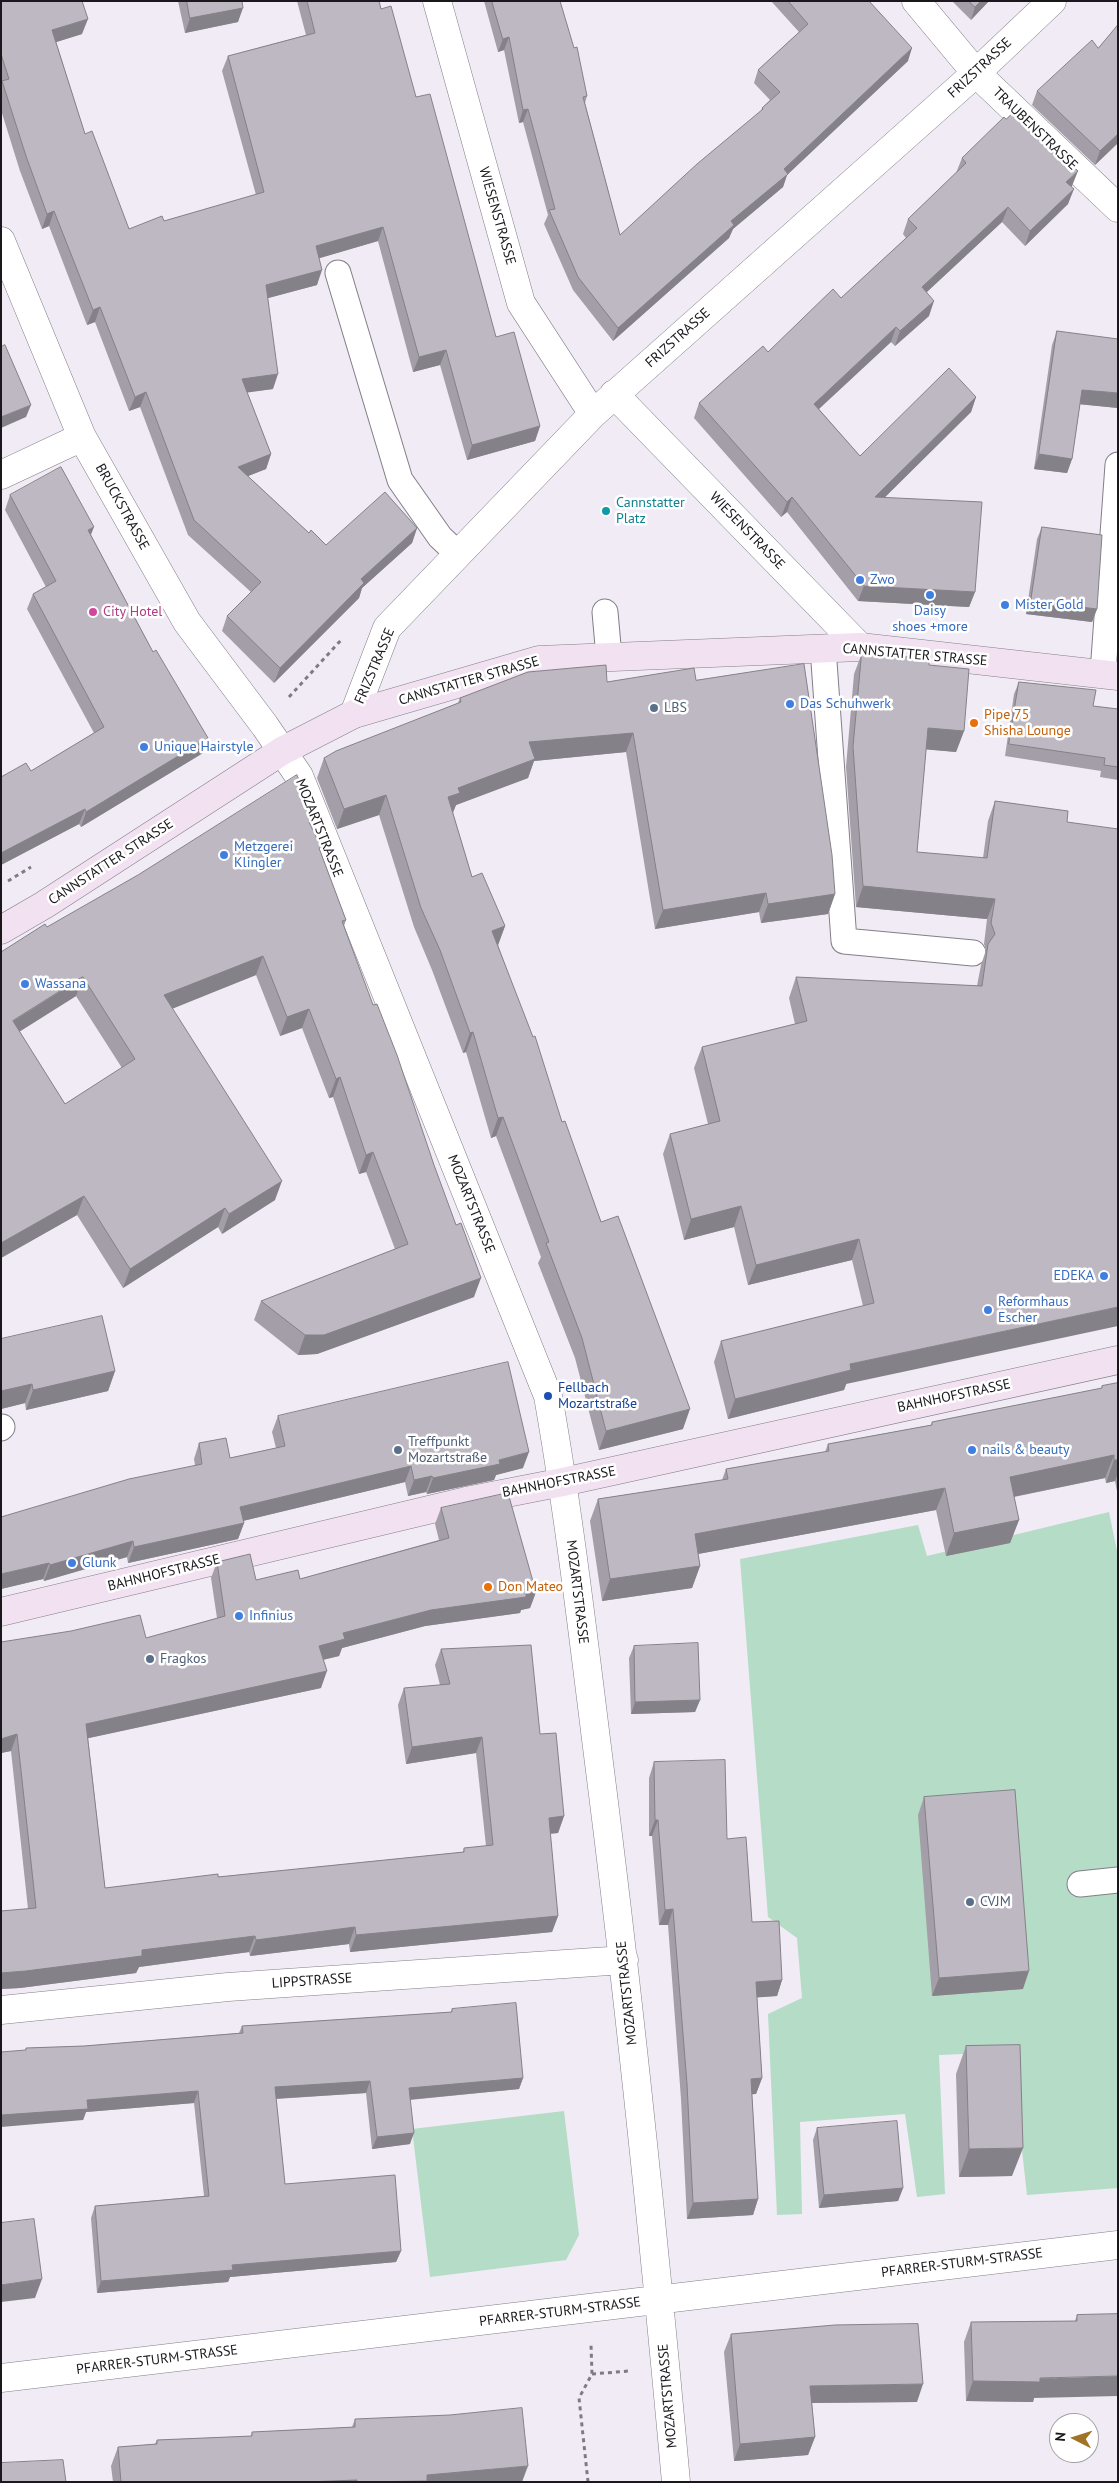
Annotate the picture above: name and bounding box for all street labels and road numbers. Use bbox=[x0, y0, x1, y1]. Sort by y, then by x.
street label: FRIZSTRASSE bbox=[945, 34, 1015, 102]
street label: TRAUBENSTRASSE bbox=[989, 84, 1081, 174]
street label: WIESENSTRASSE bbox=[475, 165, 519, 267]
street label: FRIZSTRASSE bbox=[642, 305, 714, 371]
street label: BRUCKSTRASSE bbox=[91, 461, 153, 553]
street label: WIESENSTRASSE bbox=[706, 489, 788, 573]
street label: FRIZSTRASSE bbox=[351, 625, 399, 707]
street label: CANNSTATTER STRASSE bbox=[842, 640, 988, 670]
street label: CANNSTATTER STRASSE bbox=[397, 653, 541, 709]
street label: MOZARTSTRASSE bbox=[292, 776, 346, 880]
street label: CANNSTATTER STRASSE bbox=[46, 815, 176, 909]
street label: MOZARTSTRASSE bbox=[444, 1152, 498, 1256]
street label: BAHNHOFSTRASSE bbox=[896, 1376, 1012, 1416]
street label: BAHNHOFSTRASSE bbox=[501, 1463, 617, 1501]
street label: MOZARTSTRASSE bbox=[562, 1539, 592, 1645]
street label: BAHNHOFSTRASSE bbox=[106, 1551, 222, 1595]
street label: MOZARTSTRASSE bbox=[613, 1940, 641, 2046]
street label: LIPPSTRASSE bbox=[271, 1970, 353, 1992]
street label: PFARRER-STURM-STRASSE bbox=[880, 2245, 1044, 2281]
street label: PFARRER-STURM-STRASSE bbox=[478, 2294, 642, 2330]
street label: PFARRER-STURM-STRASSE bbox=[75, 2342, 239, 2378]
street label: MOZARTSTRASSE bbox=[655, 2343, 681, 2449]

